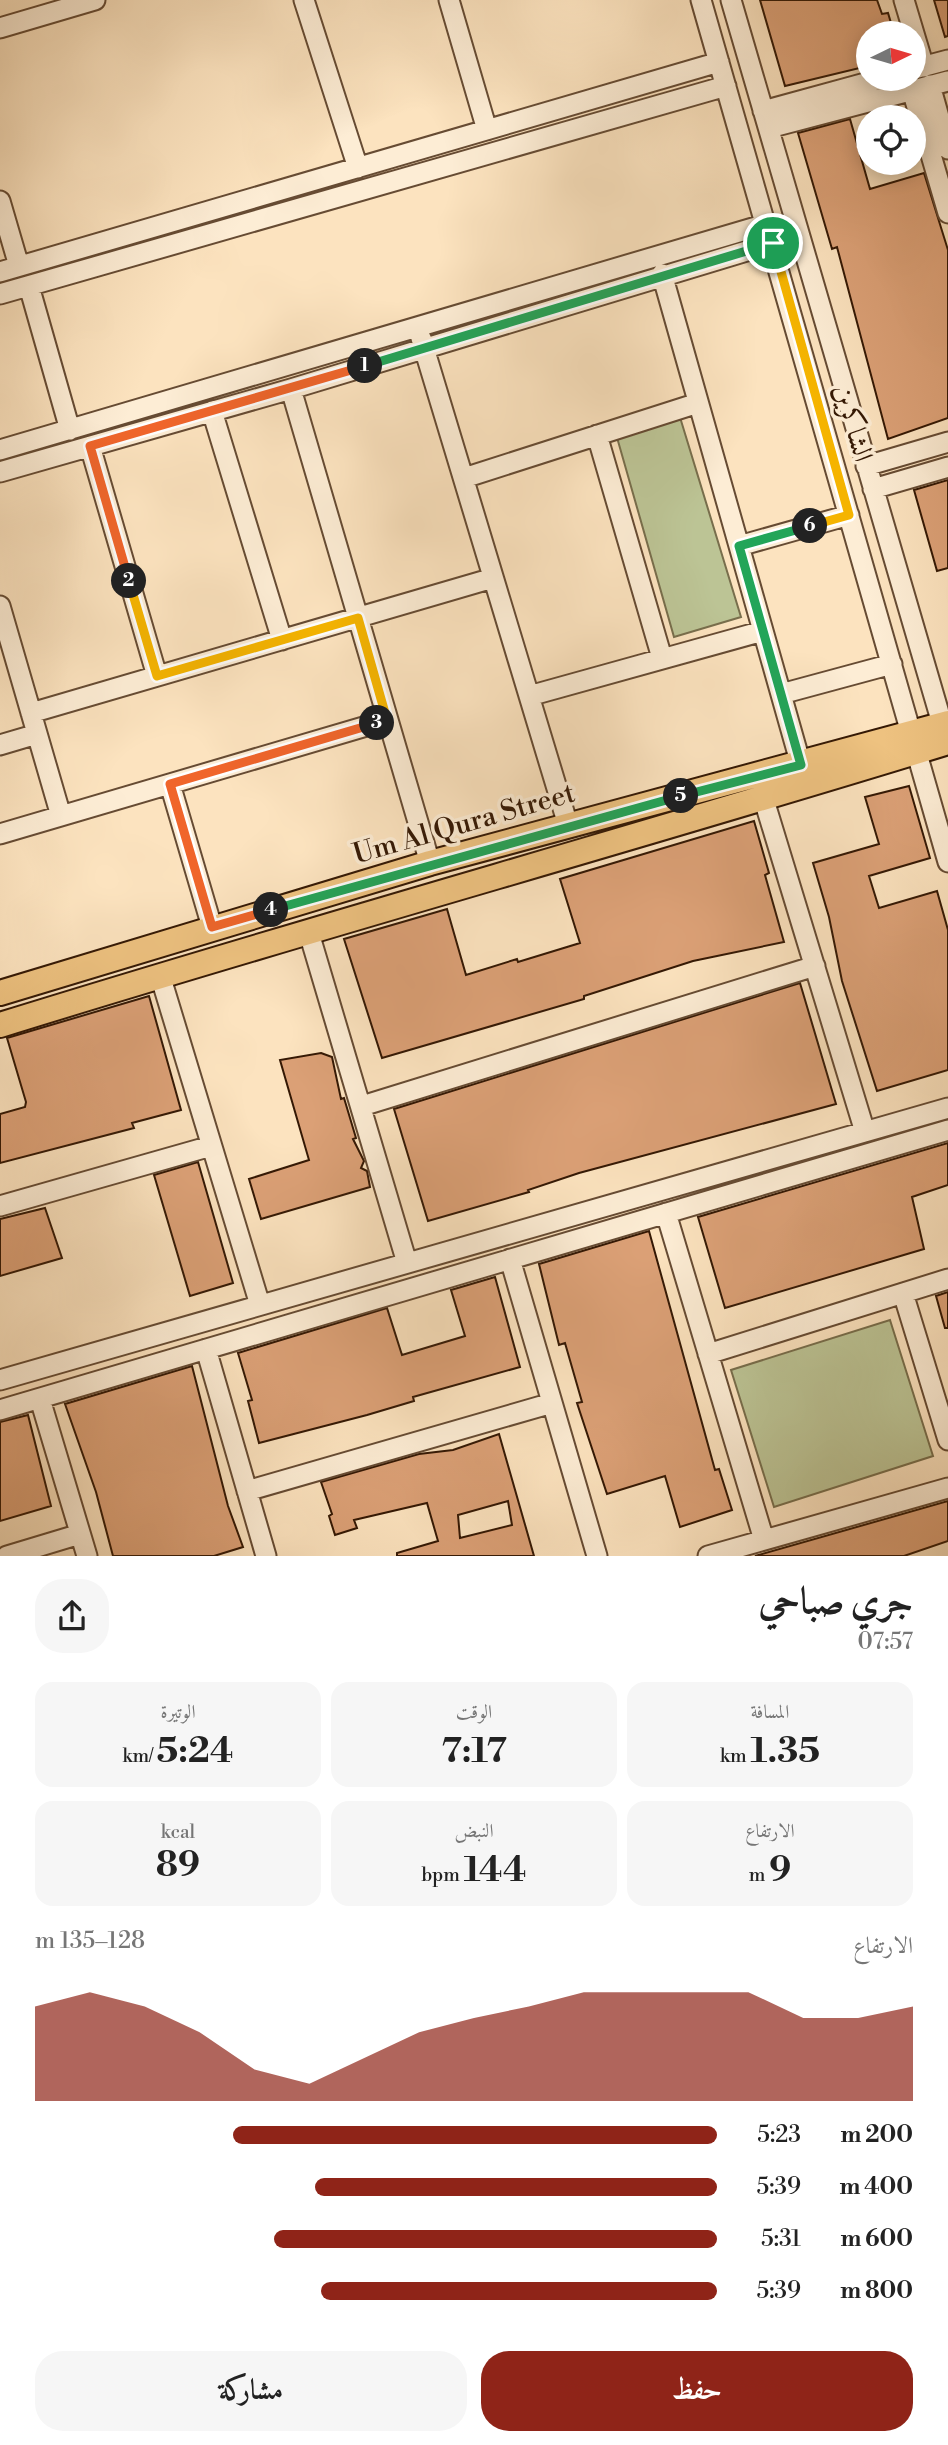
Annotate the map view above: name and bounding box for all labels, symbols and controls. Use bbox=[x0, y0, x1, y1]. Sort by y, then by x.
north arrow bbox=[856, 21, 926, 91]
map controls bbox=[856, 21, 926, 175]
button: locate bbox=[856, 105, 926, 175]
pin bbox=[743, 213, 803, 273]
icon: arrive bbox=[754, 224, 792, 262]
pin: 1 bbox=[348, 348, 382, 384]
text: 1 bbox=[360, 353, 369, 377]
street label: الشاكرين bbox=[825, 380, 881, 466]
pin: 6 bbox=[792, 508, 828, 544]
text: 6 bbox=[804, 513, 815, 537]
pin: 2 bbox=[111, 564, 146, 598]
text: 2 bbox=[123, 568, 134, 592]
pin: 3 bbox=[360, 706, 394, 740]
text: 3 bbox=[371, 710, 382, 734]
street label: Um Al Qura Street bbox=[349, 776, 579, 872]
pin: 5 bbox=[664, 778, 698, 814]
text: 5 bbox=[675, 783, 686, 807]
pin: 4 bbox=[254, 892, 288, 928]
text: 4 bbox=[264, 897, 277, 921]
text: جري صباحي bbox=[759, 1578, 913, 1625]
button: share bbox=[35, 1579, 109, 1653]
text: 07:57 bbox=[858, 1628, 913, 1656]
text: الوتيرة bbox=[160, 1700, 196, 1724]
text: الوقت bbox=[456, 1700, 492, 1724]
text: المسافة bbox=[751, 1700, 789, 1724]
text: 5:24 bbox=[157, 1730, 234, 1773]
text: 7:17 bbox=[441, 1730, 507, 1773]
text: 1.35 bbox=[751, 1730, 820, 1773]
text: /km bbox=[123, 1744, 157, 1768]
text: km bbox=[720, 1744, 751, 1768]
text: النبض bbox=[454, 1819, 494, 1843]
text: الارتفاع bbox=[745, 1819, 795, 1843]
text: kcal bbox=[161, 1820, 195, 1844]
text: 89 bbox=[156, 1844, 200, 1887]
text: 144 bbox=[464, 1849, 527, 1892]
text: 9 bbox=[769, 1849, 791, 1892]
text: bpm bbox=[421, 1863, 464, 1887]
text: m bbox=[749, 1863, 769, 1887]
text: 128–135 m bbox=[35, 1927, 145, 1955]
text: الارتفاع bbox=[853, 1932, 913, 1960]
text: 5:23 bbox=[757, 2121, 801, 2149]
text: 200 m bbox=[841, 2121, 913, 2149]
text: 5:39 bbox=[756, 2173, 801, 2201]
text: 400 m bbox=[840, 2173, 913, 2201]
text: 5:31 bbox=[761, 2225, 801, 2253]
text: 600 m bbox=[840, 2225, 913, 2253]
text: 5:39 bbox=[756, 2277, 801, 2305]
text: 800 m bbox=[840, 2277, 913, 2305]
button: مشاركة bbox=[35, 2351, 467, 2431]
button: حفظ bbox=[481, 2351, 913, 2431]

